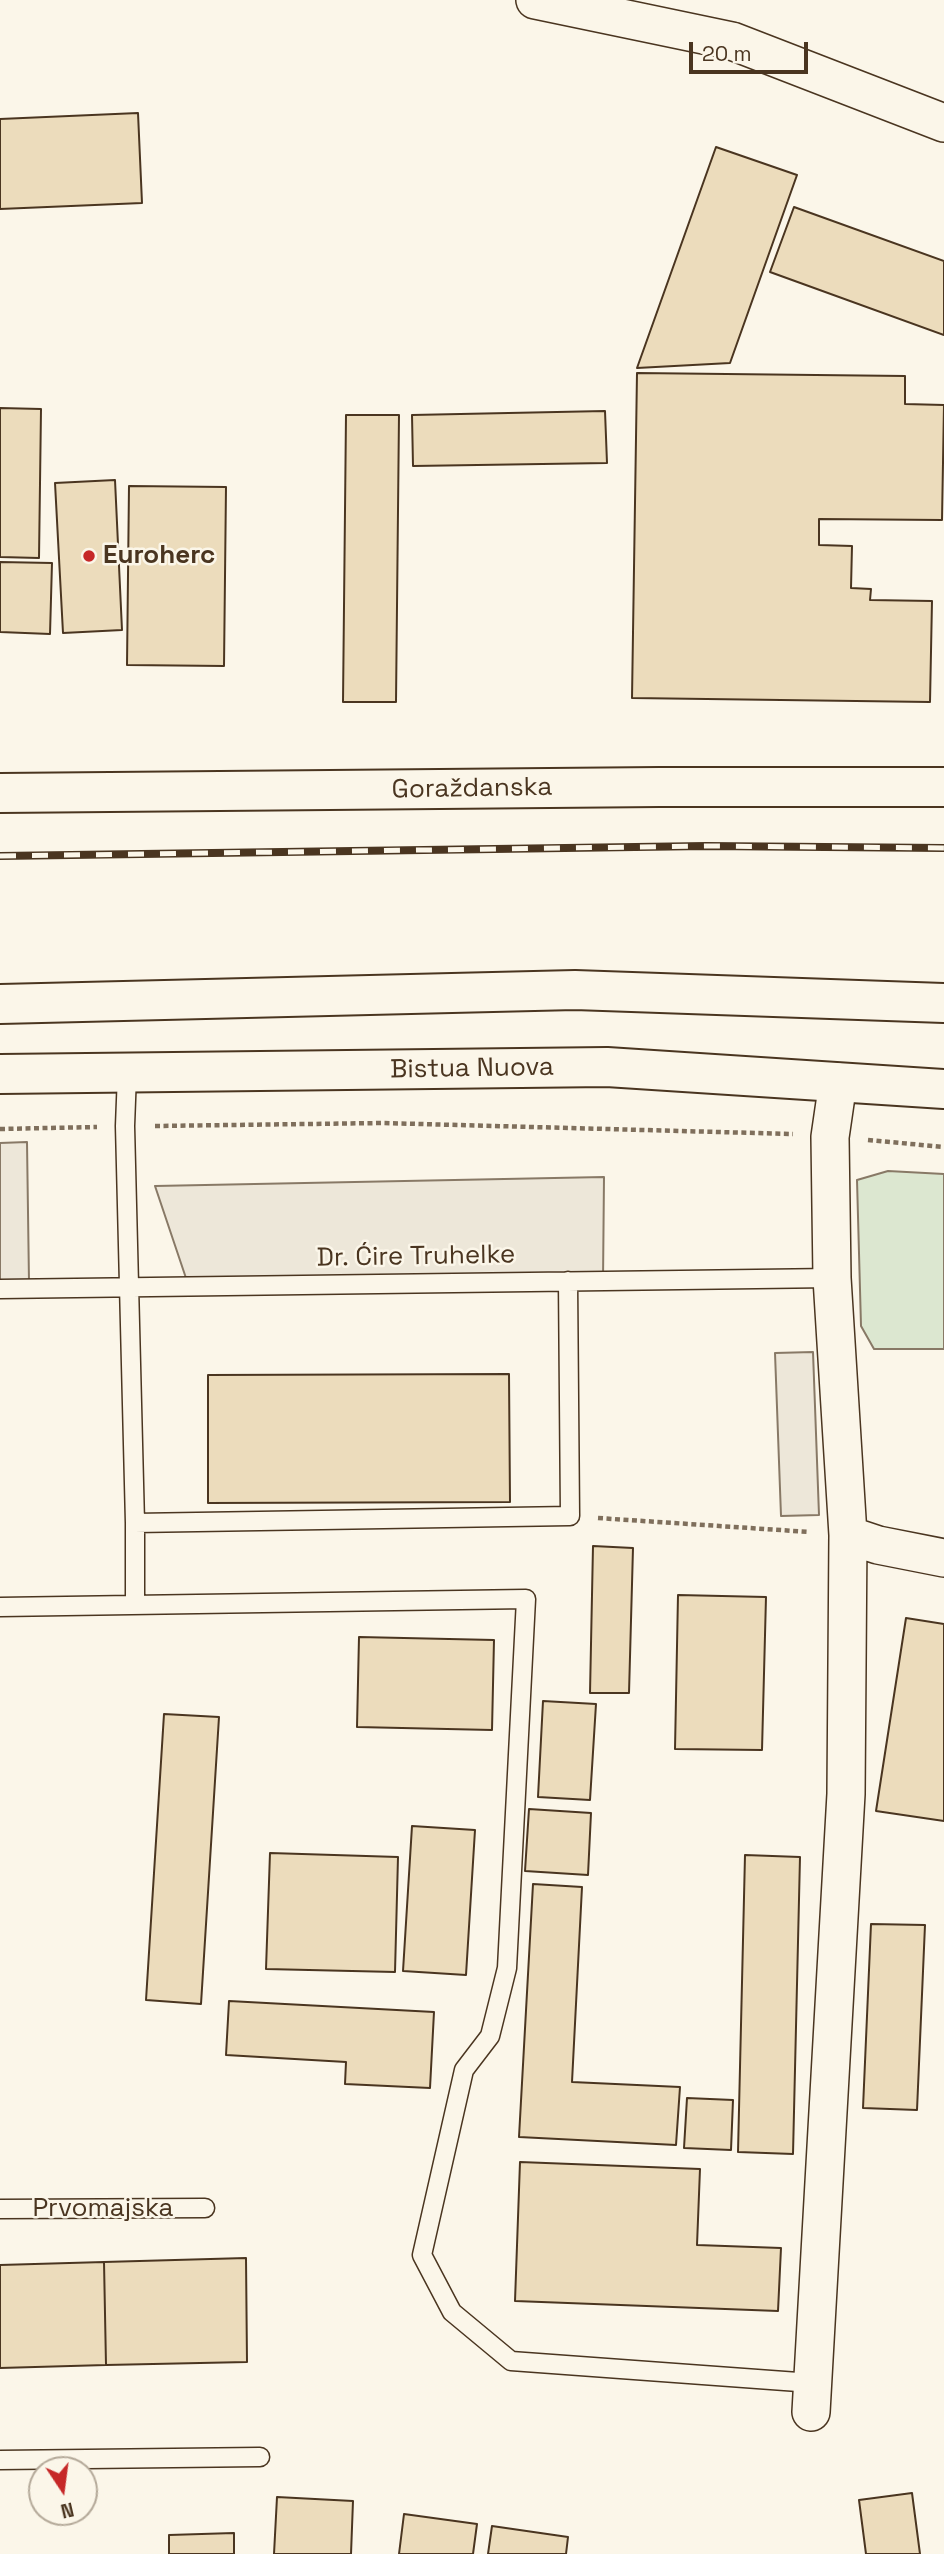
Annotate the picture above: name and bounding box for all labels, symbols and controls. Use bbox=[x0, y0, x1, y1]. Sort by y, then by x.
scale bar bbox=[692, 28, 811, 72]
text: 20 m bbox=[702, 40, 752, 67]
place label: Euroherc bbox=[103, 540, 215, 572]
marker: Euroherc bbox=[81, 548, 97, 564]
street label: Goraždanska bbox=[391, 772, 553, 806]
street label: Bistua Nuova bbox=[390, 1052, 554, 1086]
street label: Dr. Ćire Truhelke bbox=[316, 1240, 516, 1274]
street label: Prvomajska bbox=[32, 2193, 174, 2225]
north arrow bbox=[28, 2456, 98, 2526]
text: N bbox=[58, 2496, 76, 2524]

